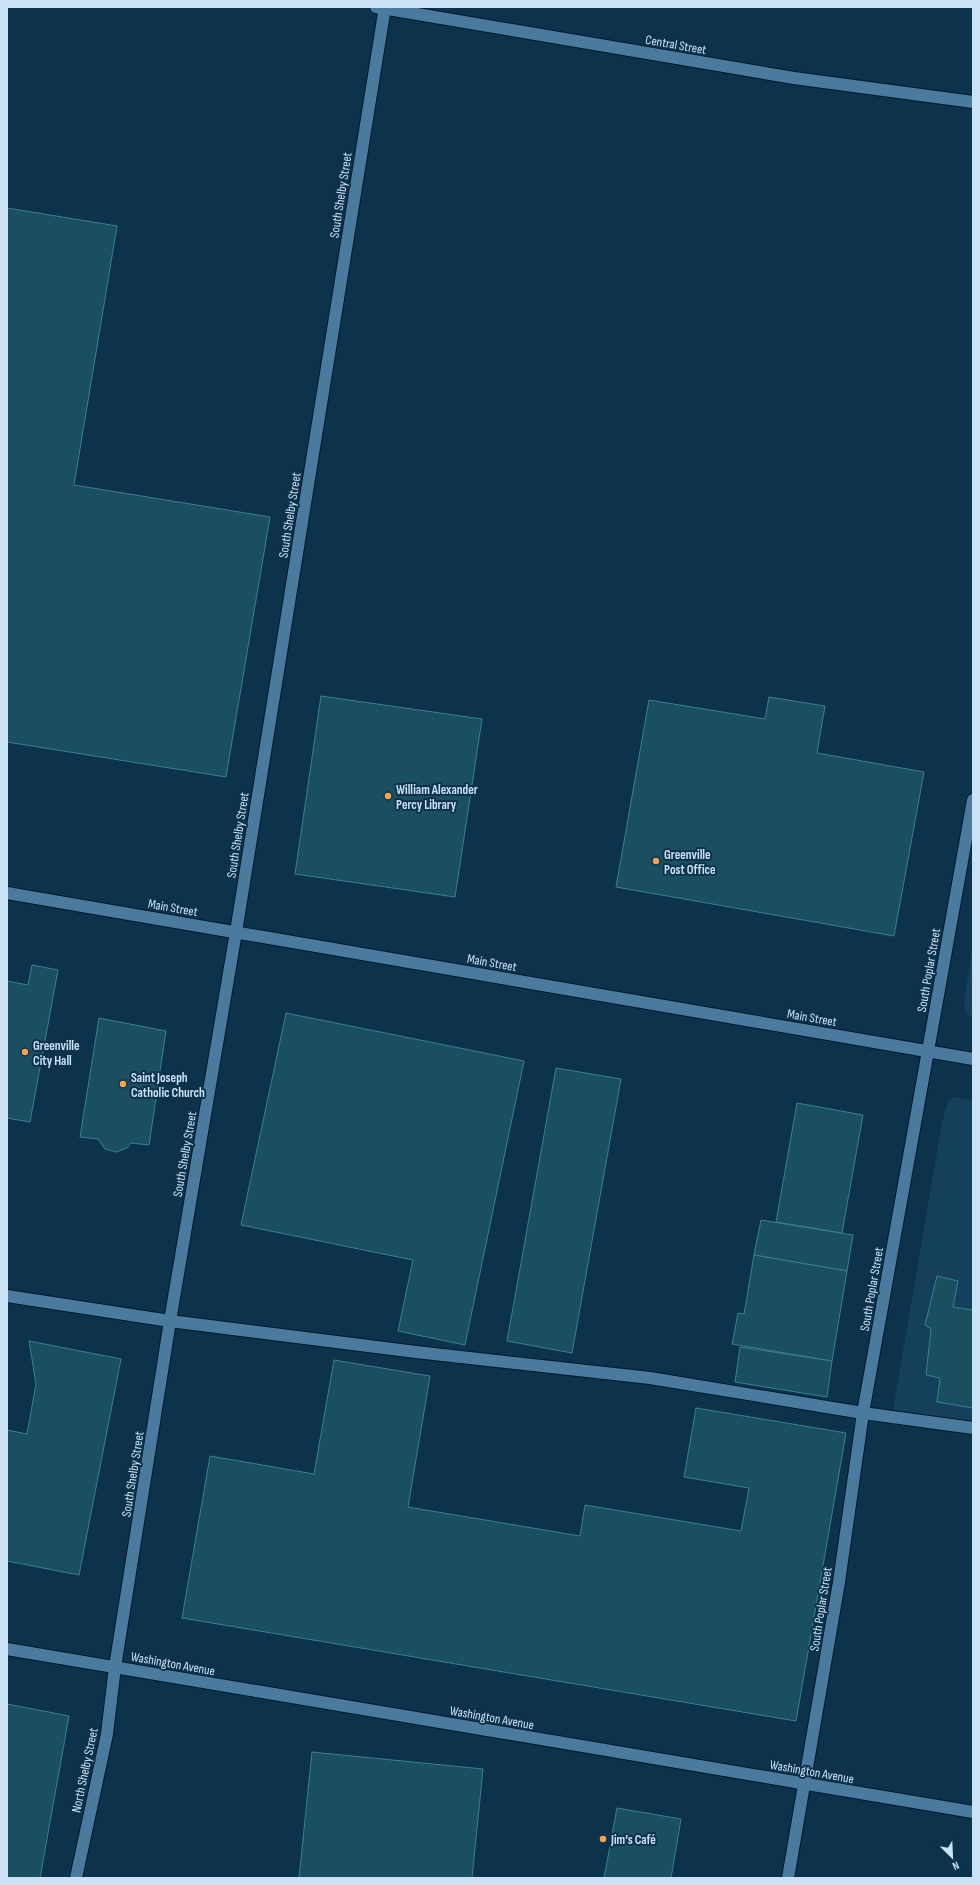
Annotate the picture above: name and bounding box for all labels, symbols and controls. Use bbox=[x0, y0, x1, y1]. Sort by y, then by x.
street label: Central Street bbox=[644, 32, 708, 58]
street label: South Shelby Street bbox=[326, 151, 356, 239]
street label: South Shelby Street bbox=[275, 471, 305, 559]
place label: William Alexander Percy Library bbox=[396, 782, 478, 813]
street label: South Shelby Street bbox=[223, 791, 253, 879]
marker: William Alexander Percy Library bbox=[383, 791, 393, 801]
place label: Greenville Post Office bbox=[664, 847, 716, 878]
marker: Greenville Post Office bbox=[651, 856, 661, 866]
street label: Main Street bbox=[147, 896, 199, 920]
street label: South Poplar Street bbox=[914, 927, 944, 1013]
street label: Main Street bbox=[466, 951, 518, 975]
street label: Main Street bbox=[786, 1006, 838, 1030]
place label: Greenville City Hall bbox=[33, 1038, 80, 1069]
marker: Greenville City Hall bbox=[20, 1047, 30, 1057]
place label: Saint Joseph Catholic Church bbox=[131, 1070, 205, 1101]
marker: Saint Joseph Catholic Church bbox=[118, 1079, 128, 1089]
street label: South Shelby Street bbox=[170, 1110, 200, 1198]
street label: South Poplar Street bbox=[857, 1246, 887, 1332]
street label: South Shelby Street bbox=[118, 1430, 148, 1518]
street label: South Poplar Street bbox=[806, 1566, 836, 1652]
street label: Washington Avenue bbox=[130, 1649, 216, 1679]
street label: Washington Avenue bbox=[449, 1703, 535, 1733]
street label: North Shelby Street bbox=[68, 1726, 102, 1814]
street label: Washington Avenue bbox=[769, 1757, 855, 1787]
place label: Jim’s Café bbox=[610, 1832, 656, 1848]
marker: Jim’s Café bbox=[598, 1834, 608, 1844]
north arrow bbox=[932, 1837, 972, 1877]
text: N bbox=[950, 1859, 961, 1873]

